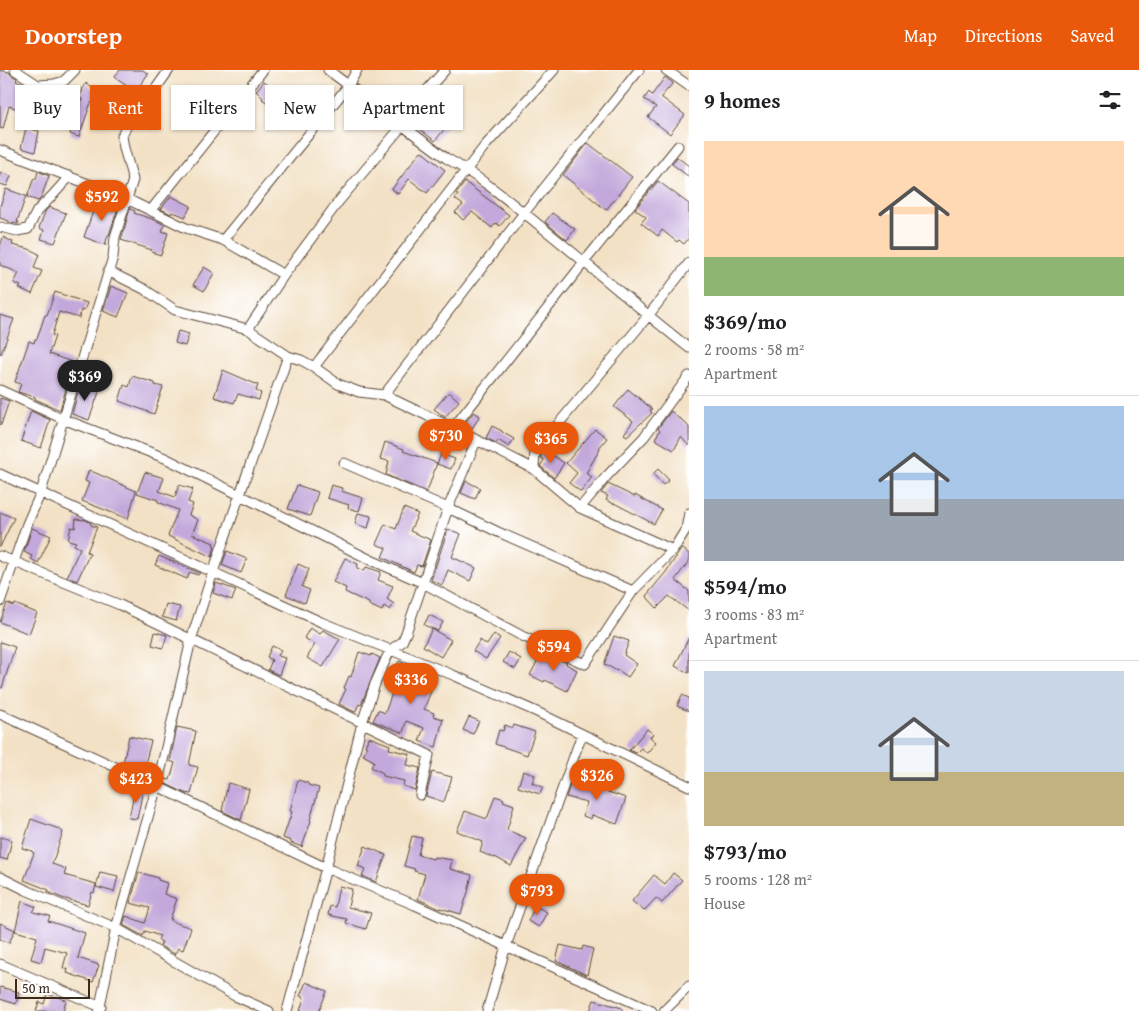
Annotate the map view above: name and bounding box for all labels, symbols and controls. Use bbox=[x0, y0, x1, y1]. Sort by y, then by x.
text: Doorstep bbox=[25, 18, 122, 53]
text: Map bbox=[904, 22, 937, 49]
text: Directions bbox=[965, 22, 1042, 49]
text: Saved bbox=[1070, 22, 1114, 49]
chip: Buy bbox=[15, 85, 80, 130]
chip: Rent bbox=[90, 85, 161, 130]
chip: Filters bbox=[171, 85, 255, 130]
chip: New bbox=[265, 85, 334, 130]
chip: Apartment bbox=[344, 85, 463, 130]
text: 9 homes bbox=[704, 85, 780, 116]
icon: filters bbox=[1096, 86, 1124, 114]
icon: home bbox=[869, 173, 959, 263]
pin: $592 bbox=[72, 180, 132, 222]
text: $592 bbox=[85, 184, 119, 208]
text: $369/mo bbox=[704, 306, 787, 337]
text: 2 rooms · 58 m² bbox=[704, 337, 804, 361]
pin: $369 bbox=[55, 360, 115, 402]
text: Apartment bbox=[704, 361, 777, 385]
text: $369 bbox=[68, 364, 102, 388]
pin: $730 bbox=[416, 418, 476, 461]
pin: $365 bbox=[521, 422, 581, 464]
text: $730 bbox=[429, 423, 463, 447]
text: $365 bbox=[534, 426, 568, 450]
icon: home bbox=[869, 439, 959, 529]
text: $594/mo bbox=[704, 571, 787, 602]
text: 3 rooms · 83 m² bbox=[704, 602, 804, 626]
text: Apartment bbox=[704, 626, 777, 650]
pin: $594 bbox=[524, 630, 584, 672]
text: $594 bbox=[537, 634, 571, 658]
pin: $336 bbox=[381, 662, 441, 705]
text: $336 bbox=[394, 667, 428, 691]
icon: home bbox=[869, 704, 959, 794]
pin: $326 bbox=[567, 758, 627, 801]
pin: $423 bbox=[106, 762, 166, 804]
text: $326 bbox=[580, 763, 614, 787]
text: $423 bbox=[119, 766, 153, 790]
text: $793/mo bbox=[704, 836, 787, 867]
text: 5 rooms · 128 m² bbox=[704, 867, 812, 891]
pin: $793 bbox=[507, 874, 567, 916]
text: $793 bbox=[520, 878, 554, 902]
text: House bbox=[704, 891, 745, 915]
scale bar bbox=[15, 976, 90, 999]
text: 50 m bbox=[22, 978, 50, 998]

